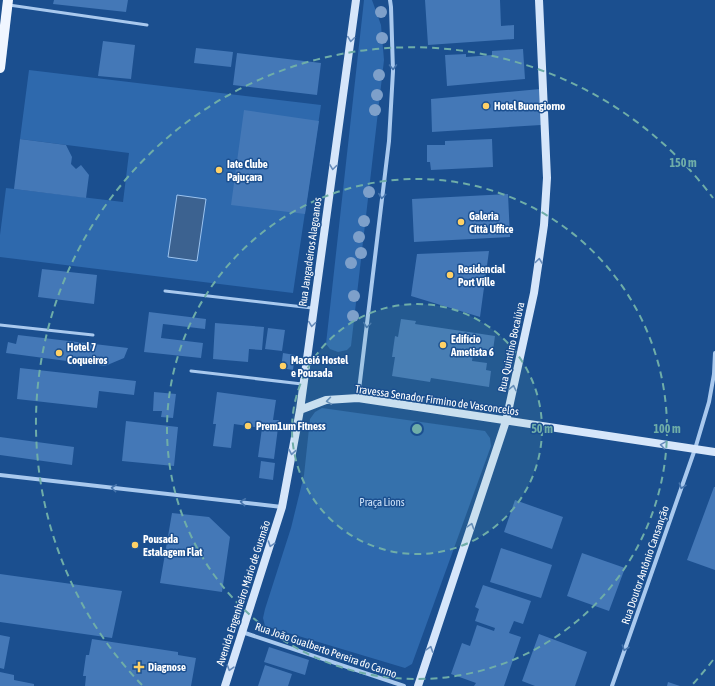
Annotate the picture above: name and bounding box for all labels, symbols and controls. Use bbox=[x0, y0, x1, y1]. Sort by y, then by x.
one-way arrow bbox=[347, 36, 356, 42]
one-way arrow bbox=[389, 64, 397, 70]
place label: Hotel Buongiorno bbox=[494, 100, 565, 112]
marker: Hotel Buongiorno bbox=[481, 101, 491, 111]
text: 150 m bbox=[669, 156, 697, 170]
place label: Iate Clube Pajuçara bbox=[227, 158, 268, 183]
one-way arrow bbox=[329, 164, 338, 170]
marker: Iate Clube Pajuçara bbox=[214, 165, 224, 175]
one-way arrow bbox=[378, 193, 387, 199]
street label: Rua Jangadeiros Alagoanos bbox=[296, 197, 324, 307]
place label: Galeria Città Uffice bbox=[469, 210, 513, 235]
marker: Galeria Città Uffice bbox=[456, 217, 466, 227]
one-way arrow bbox=[534, 258, 543, 264]
place label: Residencial Port Ville bbox=[458, 263, 506, 288]
marker: Residencial Port Ville bbox=[445, 270, 455, 280]
street label: Rua Quintino Bocaiúva bbox=[496, 301, 526, 393]
one-way arrow bbox=[308, 321, 317, 327]
one-way arrow bbox=[362, 322, 371, 328]
place label: Edifício Ametista 6 bbox=[450, 333, 494, 358]
marker: Edifício Ametista 6 bbox=[438, 340, 448, 350]
place label: Hotel 7 Coqueiros bbox=[67, 341, 108, 366]
marker: Hotel 7 Coqueiros bbox=[54, 348, 64, 358]
place label: Maceió Hostel e Pousada bbox=[291, 354, 349, 379]
marker: Maceió Hostel e Pousada bbox=[278, 361, 288, 371]
street label: Travessa Senador Firmino de Vasconcelos bbox=[354, 383, 520, 417]
one-way arrow bbox=[509, 385, 517, 391]
one-way arrow bbox=[326, 396, 332, 405]
place label: Prem1um Fitness bbox=[256, 420, 326, 432]
marker: Prem1um Fitness bbox=[243, 421, 253, 431]
centre of rings bbox=[410, 422, 424, 436]
text: 50 m bbox=[531, 422, 553, 436]
text: 100 m bbox=[653, 422, 681, 436]
one-way arrow bbox=[659, 441, 666, 450]
one-way arrow bbox=[288, 449, 297, 456]
one-way arrow bbox=[111, 483, 117, 492]
one-way arrow bbox=[678, 483, 687, 490]
park label: Praça Lions bbox=[359, 496, 405, 508]
one-way arrow bbox=[240, 498, 246, 507]
street label: Rua Doutor Antônio Cansanção bbox=[619, 504, 671, 626]
street label: Avenida Engenheiro Mário de Gusmão bbox=[214, 519, 272, 667]
one-way arrow bbox=[467, 522, 475, 529]
place label: Pousada Estalagem Flat bbox=[143, 533, 203, 558]
marker: Pousada Estalagem Flat bbox=[130, 540, 140, 550]
one-way arrow bbox=[267, 540, 275, 547]
street label: Rua João Gualberto Pereira do Carmo bbox=[254, 620, 398, 680]
one-way arrow bbox=[621, 645, 629, 652]
one-way arrow bbox=[426, 646, 434, 653]
marker: Diagnose bbox=[133, 661, 145, 673]
place label: Diagnose bbox=[148, 661, 186, 673]
one-way arrow bbox=[227, 664, 235, 671]

